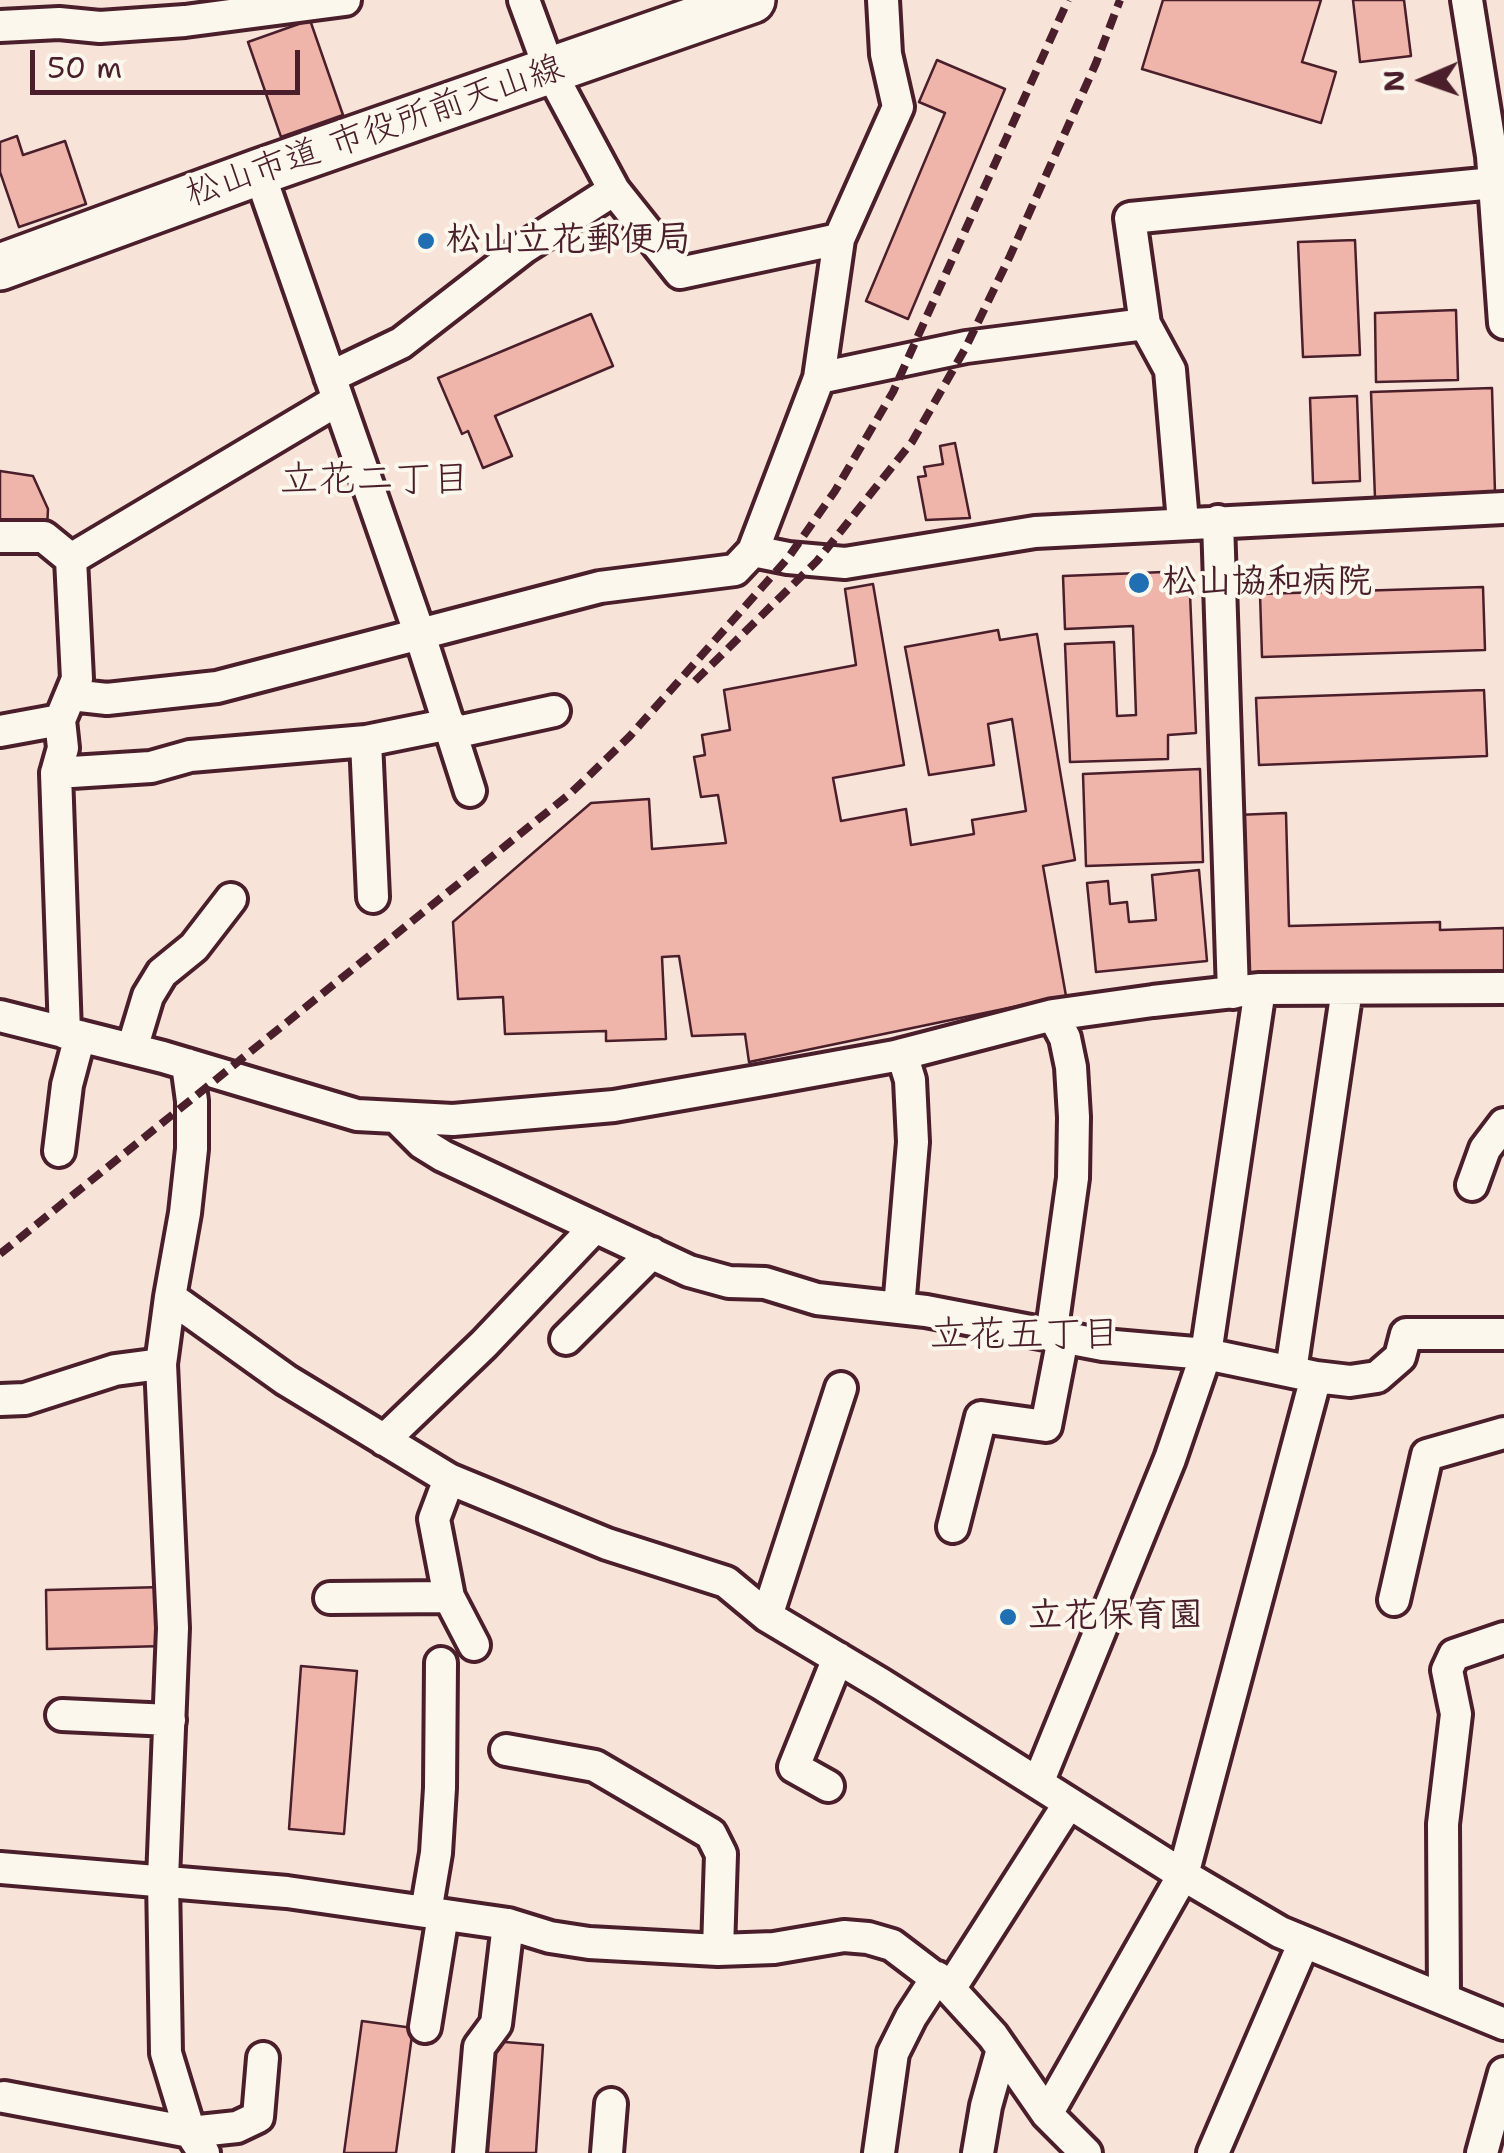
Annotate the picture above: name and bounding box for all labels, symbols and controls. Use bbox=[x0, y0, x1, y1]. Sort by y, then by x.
scale bar bbox=[35, 30, 305, 92]
north arrow bbox=[1374, 30, 1474, 130]
text: 50 m bbox=[47, 47, 122, 88]
street label: 松山市道 市役所前天山線 bbox=[181, 48, 569, 216]
text: N bbox=[1375, 69, 1413, 93]
place label: 松山立花郵便局 bbox=[446, 220, 691, 262]
marker: 松山立花郵便局 bbox=[415, 230, 437, 252]
district label: 立花二丁目 bbox=[280, 458, 470, 504]
place label: 松山協和病院 bbox=[1162, 562, 1372, 604]
marker: 松山協和病院 bbox=[1126, 570, 1152, 596]
district label: 立花五丁目 bbox=[930, 1313, 1120, 1359]
place label: 立花保育園 bbox=[1028, 1596, 1203, 1638]
marker: 立花保育園 bbox=[997, 1606, 1019, 1628]

